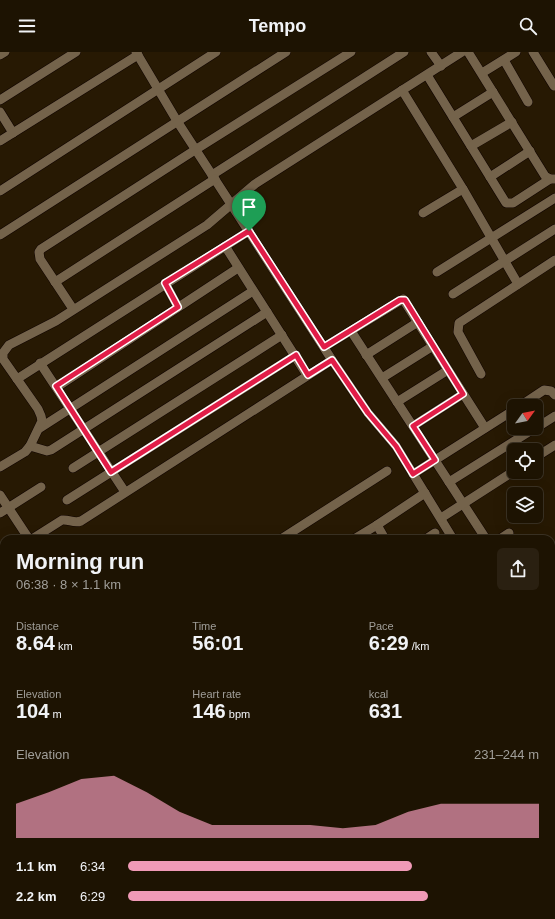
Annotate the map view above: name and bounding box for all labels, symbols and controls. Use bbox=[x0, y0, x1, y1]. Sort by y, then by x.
icon: menu bbox=[16, 15, 38, 37]
icon: search bbox=[517, 15, 539, 37]
text: Tempo bbox=[249, 16, 306, 36]
pin bbox=[232, 190, 266, 231]
icon: arrive bbox=[238, 196, 260, 218]
north arrow bbox=[507, 399, 543, 435]
map controls bbox=[507, 399, 543, 523]
button: locate bbox=[507, 443, 543, 479]
button: layers bbox=[507, 487, 543, 523]
button: share bbox=[497, 548, 539, 590]
text: Morning run bbox=[16, 549, 144, 574]
text: 06:38 · 8 × 1.1 km bbox=[16, 577, 121, 592]
text: Distance bbox=[16, 620, 59, 632]
text: Time bbox=[192, 620, 216, 632]
text: Pace bbox=[369, 620, 394, 632]
text: 8.64 bbox=[16, 632, 55, 654]
text: 56:01 bbox=[192, 632, 243, 654]
text: 6:29 bbox=[369, 632, 409, 654]
text: km bbox=[55, 640, 73, 652]
text: /km bbox=[409, 640, 429, 652]
text: Elevation bbox=[16, 688, 61, 700]
text: Heart rate bbox=[192, 688, 241, 700]
text: kcal bbox=[369, 688, 388, 700]
text: 104 bbox=[16, 700, 49, 722]
text: 146 bbox=[192, 700, 226, 722]
text: 631 bbox=[369, 700, 402, 722]
text: m bbox=[49, 708, 62, 720]
text: bpm bbox=[226, 708, 250, 720]
text: Elevation bbox=[16, 747, 69, 762]
text: 231–244 m bbox=[474, 747, 539, 762]
text: 1.1 km bbox=[16, 859, 56, 874]
text: 6:34 bbox=[80, 859, 105, 874]
text: 2.2 km bbox=[16, 889, 56, 904]
text: 6:29 bbox=[80, 889, 105, 904]

